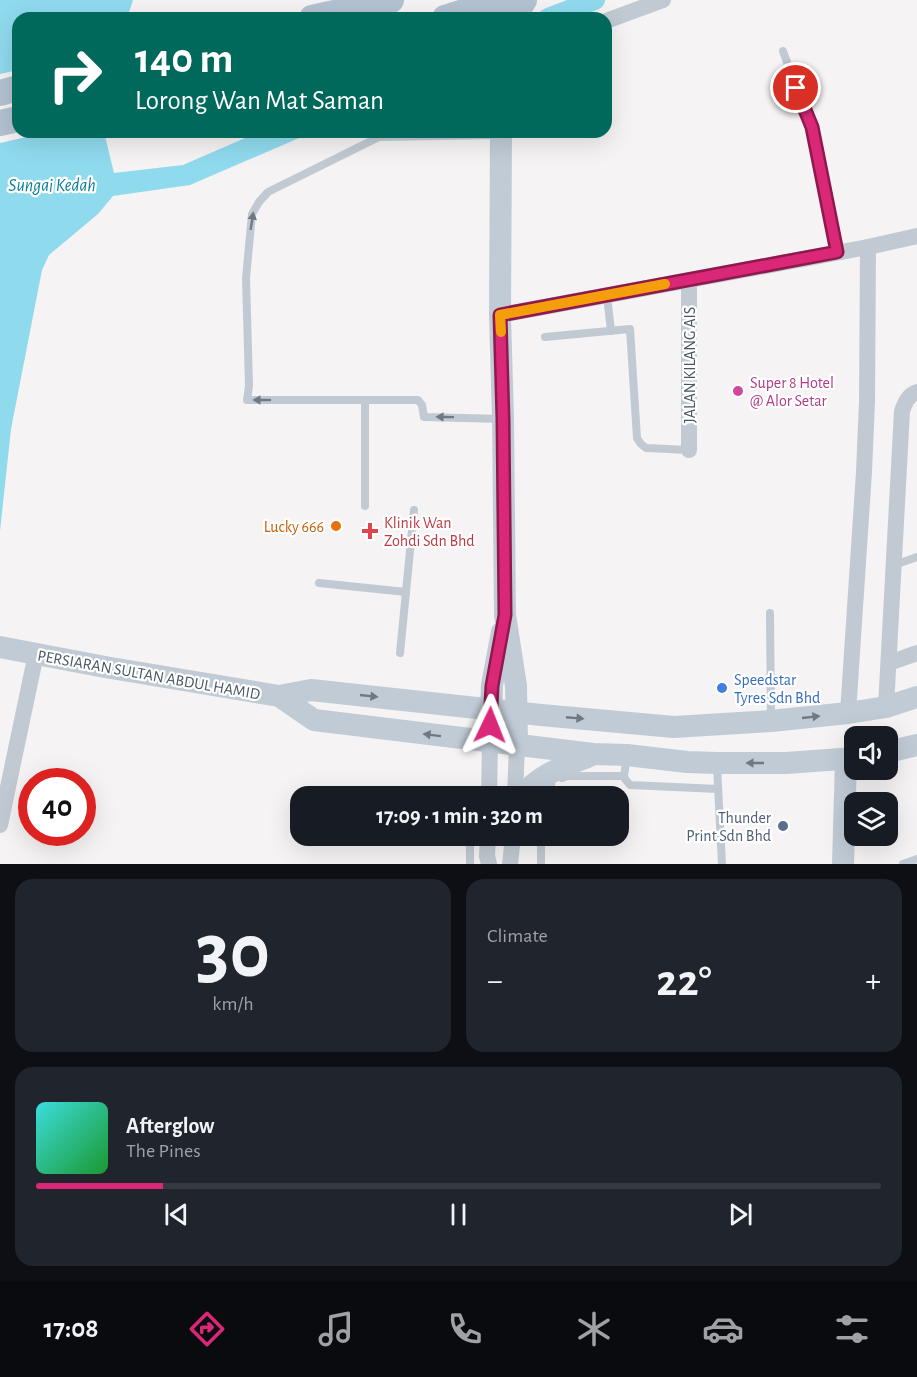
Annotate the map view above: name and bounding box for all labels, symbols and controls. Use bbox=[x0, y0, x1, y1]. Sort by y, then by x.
icon: right bbox=[36, 36, 114, 114]
text: 140 m bbox=[135, 38, 233, 80]
pin bbox=[770, 62, 821, 113]
icon: arrive bbox=[779, 71, 812, 104]
text: Lorong Wan Mat Saman bbox=[135, 87, 384, 114]
water label: Sungai Kedah bbox=[8, 177, 96, 195]
one-way arrow bbox=[248, 211, 257, 230]
street label: JALAN KILANG AIS bbox=[682, 307, 698, 423]
place label: Super 8 Hotel @ Alor Setar bbox=[750, 375, 834, 409]
marker: Super 8 Hotel @ Alor Setar bbox=[731, 384, 745, 398]
one-way arrow bbox=[253, 395, 272, 405]
one-way arrow bbox=[435, 413, 454, 422]
place label: Klinik Wan Zohdi Sdn Bhd bbox=[384, 515, 475, 549]
place label: Lucky 666 bbox=[264, 519, 324, 536]
marker: Lucky 666 bbox=[329, 519, 343, 533]
marker: Klinik Wan Zohdi Sdn Bhd bbox=[361, 522, 379, 540]
street label: PERSIARAN SULTAN ABDUL HAMID bbox=[36, 647, 261, 702]
place label: Speedstar Tyres Sdn Bhd bbox=[734, 672, 820, 707]
marker: Speedstar Tyres Sdn Bhd bbox=[715, 681, 729, 695]
one-way arrow bbox=[360, 691, 379, 701]
position arrow bbox=[458, 693, 522, 757]
one-way arrow bbox=[802, 712, 821, 722]
one-way arrow bbox=[566, 713, 585, 723]
map controls bbox=[844, 726, 898, 846]
button: sound bbox=[844, 726, 898, 780]
one-way arrow bbox=[422, 730, 441, 739]
one-way arrow bbox=[745, 758, 764, 768]
speed limit sign: 40 bbox=[18, 768, 96, 846]
button: layers bbox=[844, 792, 898, 846]
text: 17:09 · 1 min · 320 m bbox=[376, 805, 543, 827]
place label: Thunder Print Sdn Bhd bbox=[686, 810, 772, 844]
marker: Thunder Print Sdn Bhd bbox=[776, 819, 790, 833]
text: 30 bbox=[196, 914, 270, 992]
text: Climate bbox=[487, 926, 548, 946]
text: 22° bbox=[656, 959, 712, 1004]
text: − bbox=[487, 965, 503, 998]
text: + bbox=[865, 965, 881, 998]
text: km/h bbox=[212, 994, 254, 1014]
text: Afterglow bbox=[126, 1115, 214, 1137]
text: The Pines bbox=[126, 1141, 201, 1161]
icon: previous bbox=[160, 1198, 193, 1231]
icon: pause bbox=[442, 1198, 475, 1231]
icon: next bbox=[724, 1198, 757, 1231]
icon: directions bbox=[186, 1308, 228, 1350]
icon: music bbox=[315, 1308, 357, 1350]
icon: phone bbox=[444, 1308, 486, 1350]
icon: climate bbox=[573, 1308, 615, 1350]
icon: car bbox=[702, 1308, 744, 1350]
icon: filters bbox=[831, 1308, 873, 1350]
text: 17:08 bbox=[44, 1315, 99, 1342]

